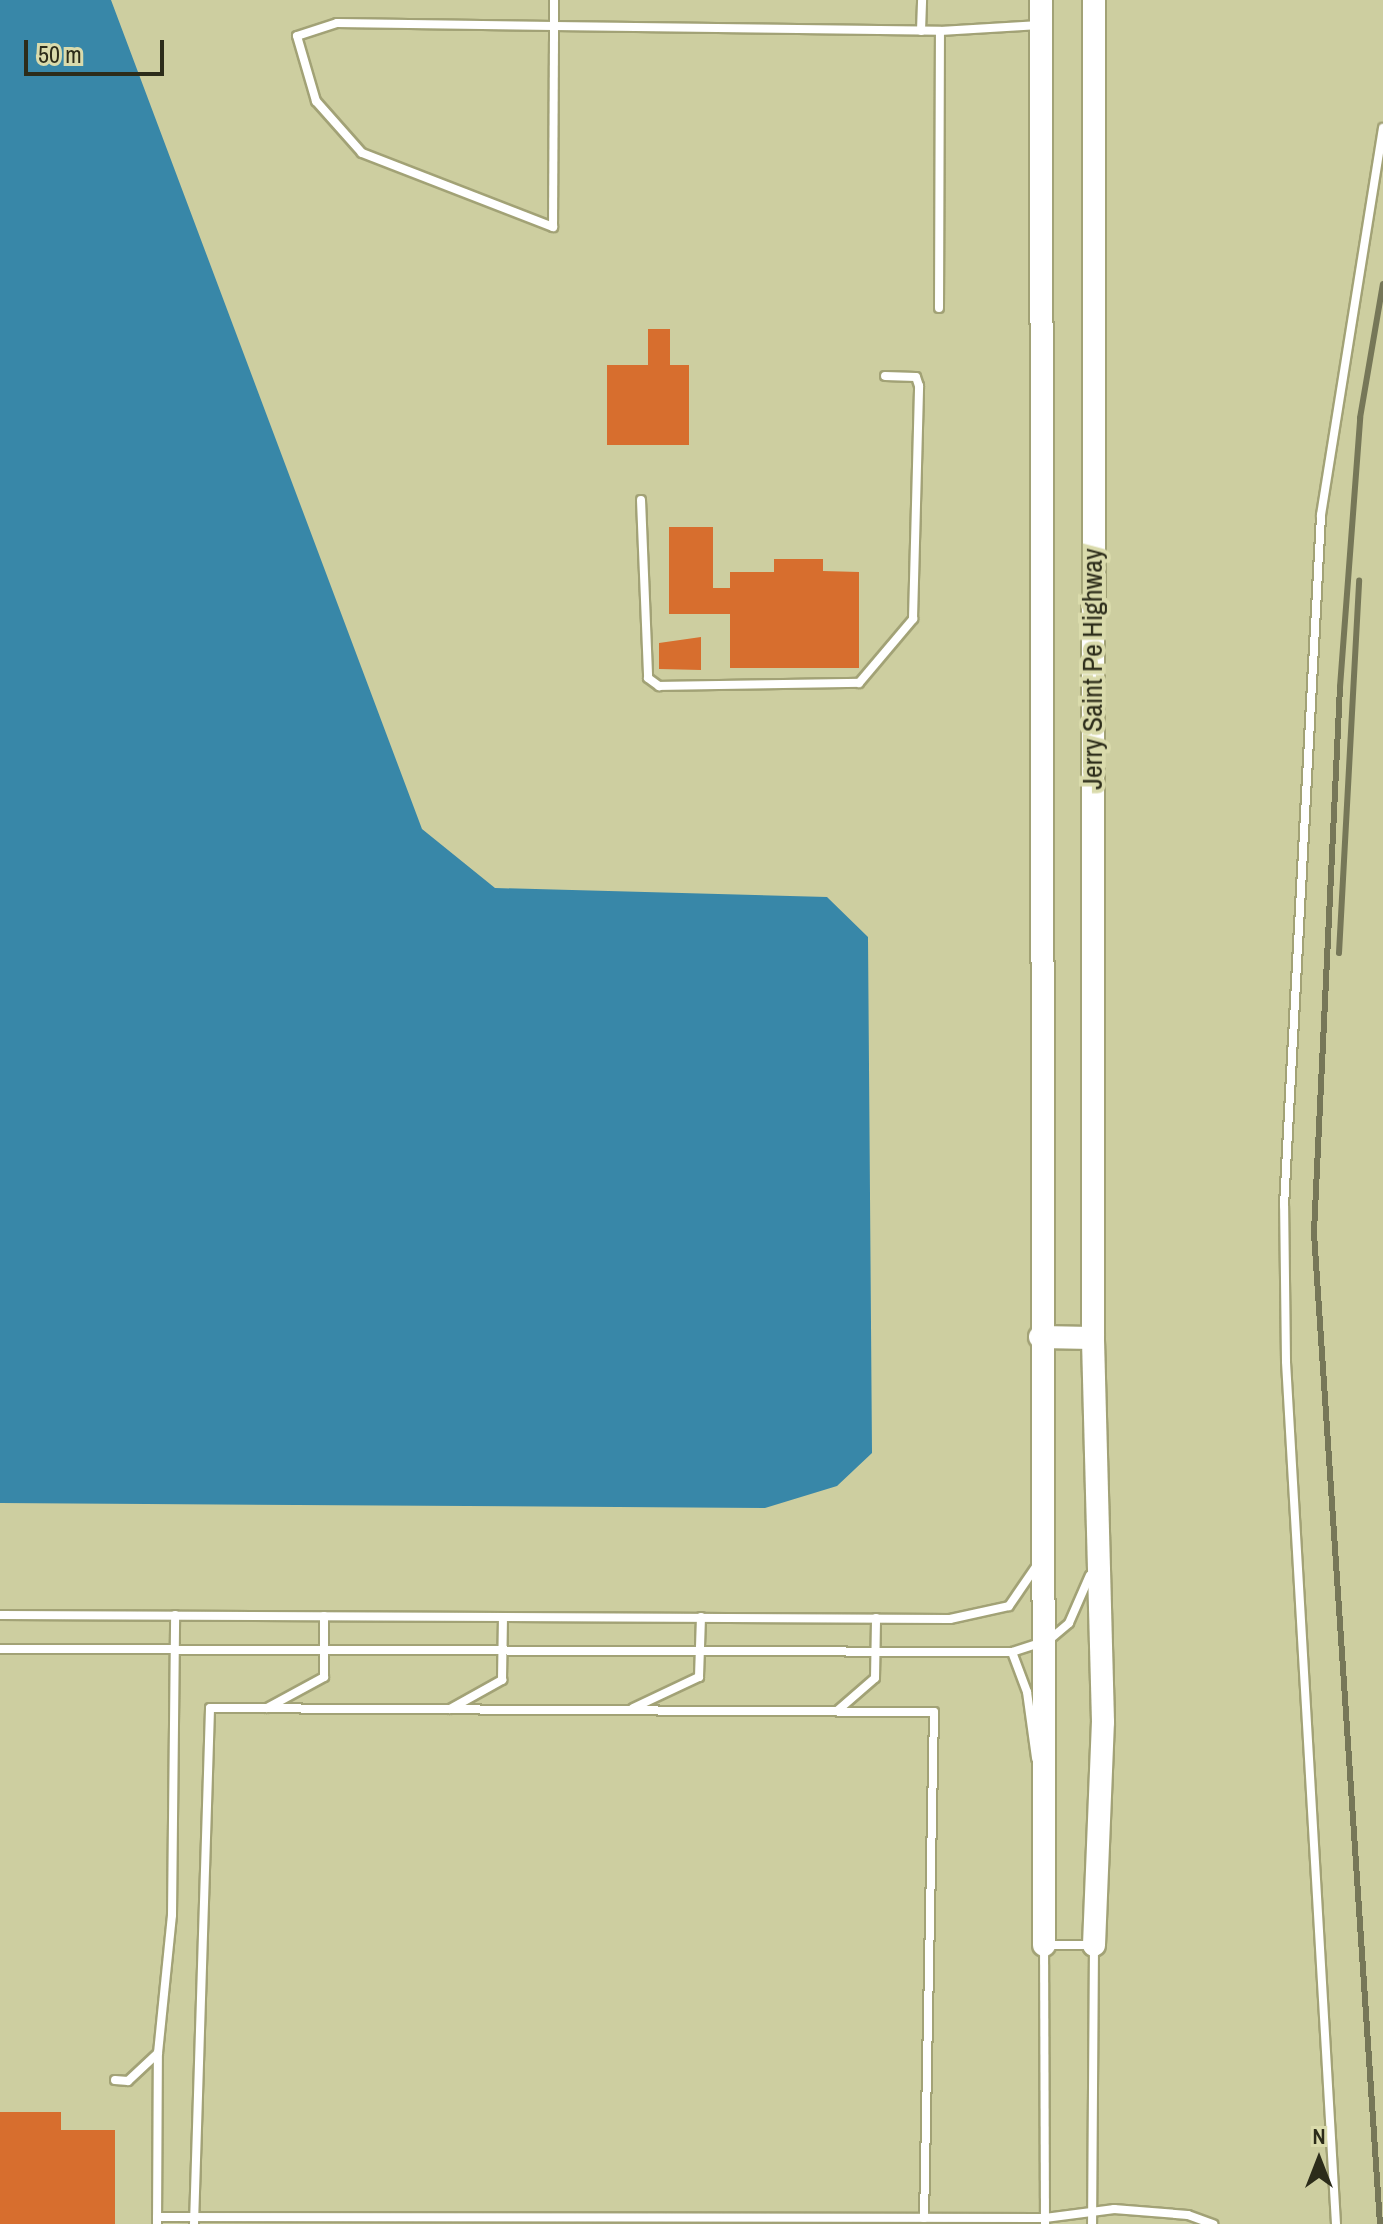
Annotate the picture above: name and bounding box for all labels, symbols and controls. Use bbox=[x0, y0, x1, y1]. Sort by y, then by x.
scale bar bbox=[28, 24, 168, 74]
text: 50 m bbox=[38, 38, 82, 70]
street label: Jerry Saint Pe Highway bbox=[1075, 548, 1109, 790]
north arrow bbox=[1279, 2120, 1359, 2200]
text: N bbox=[1312, 2121, 1326, 2151]

